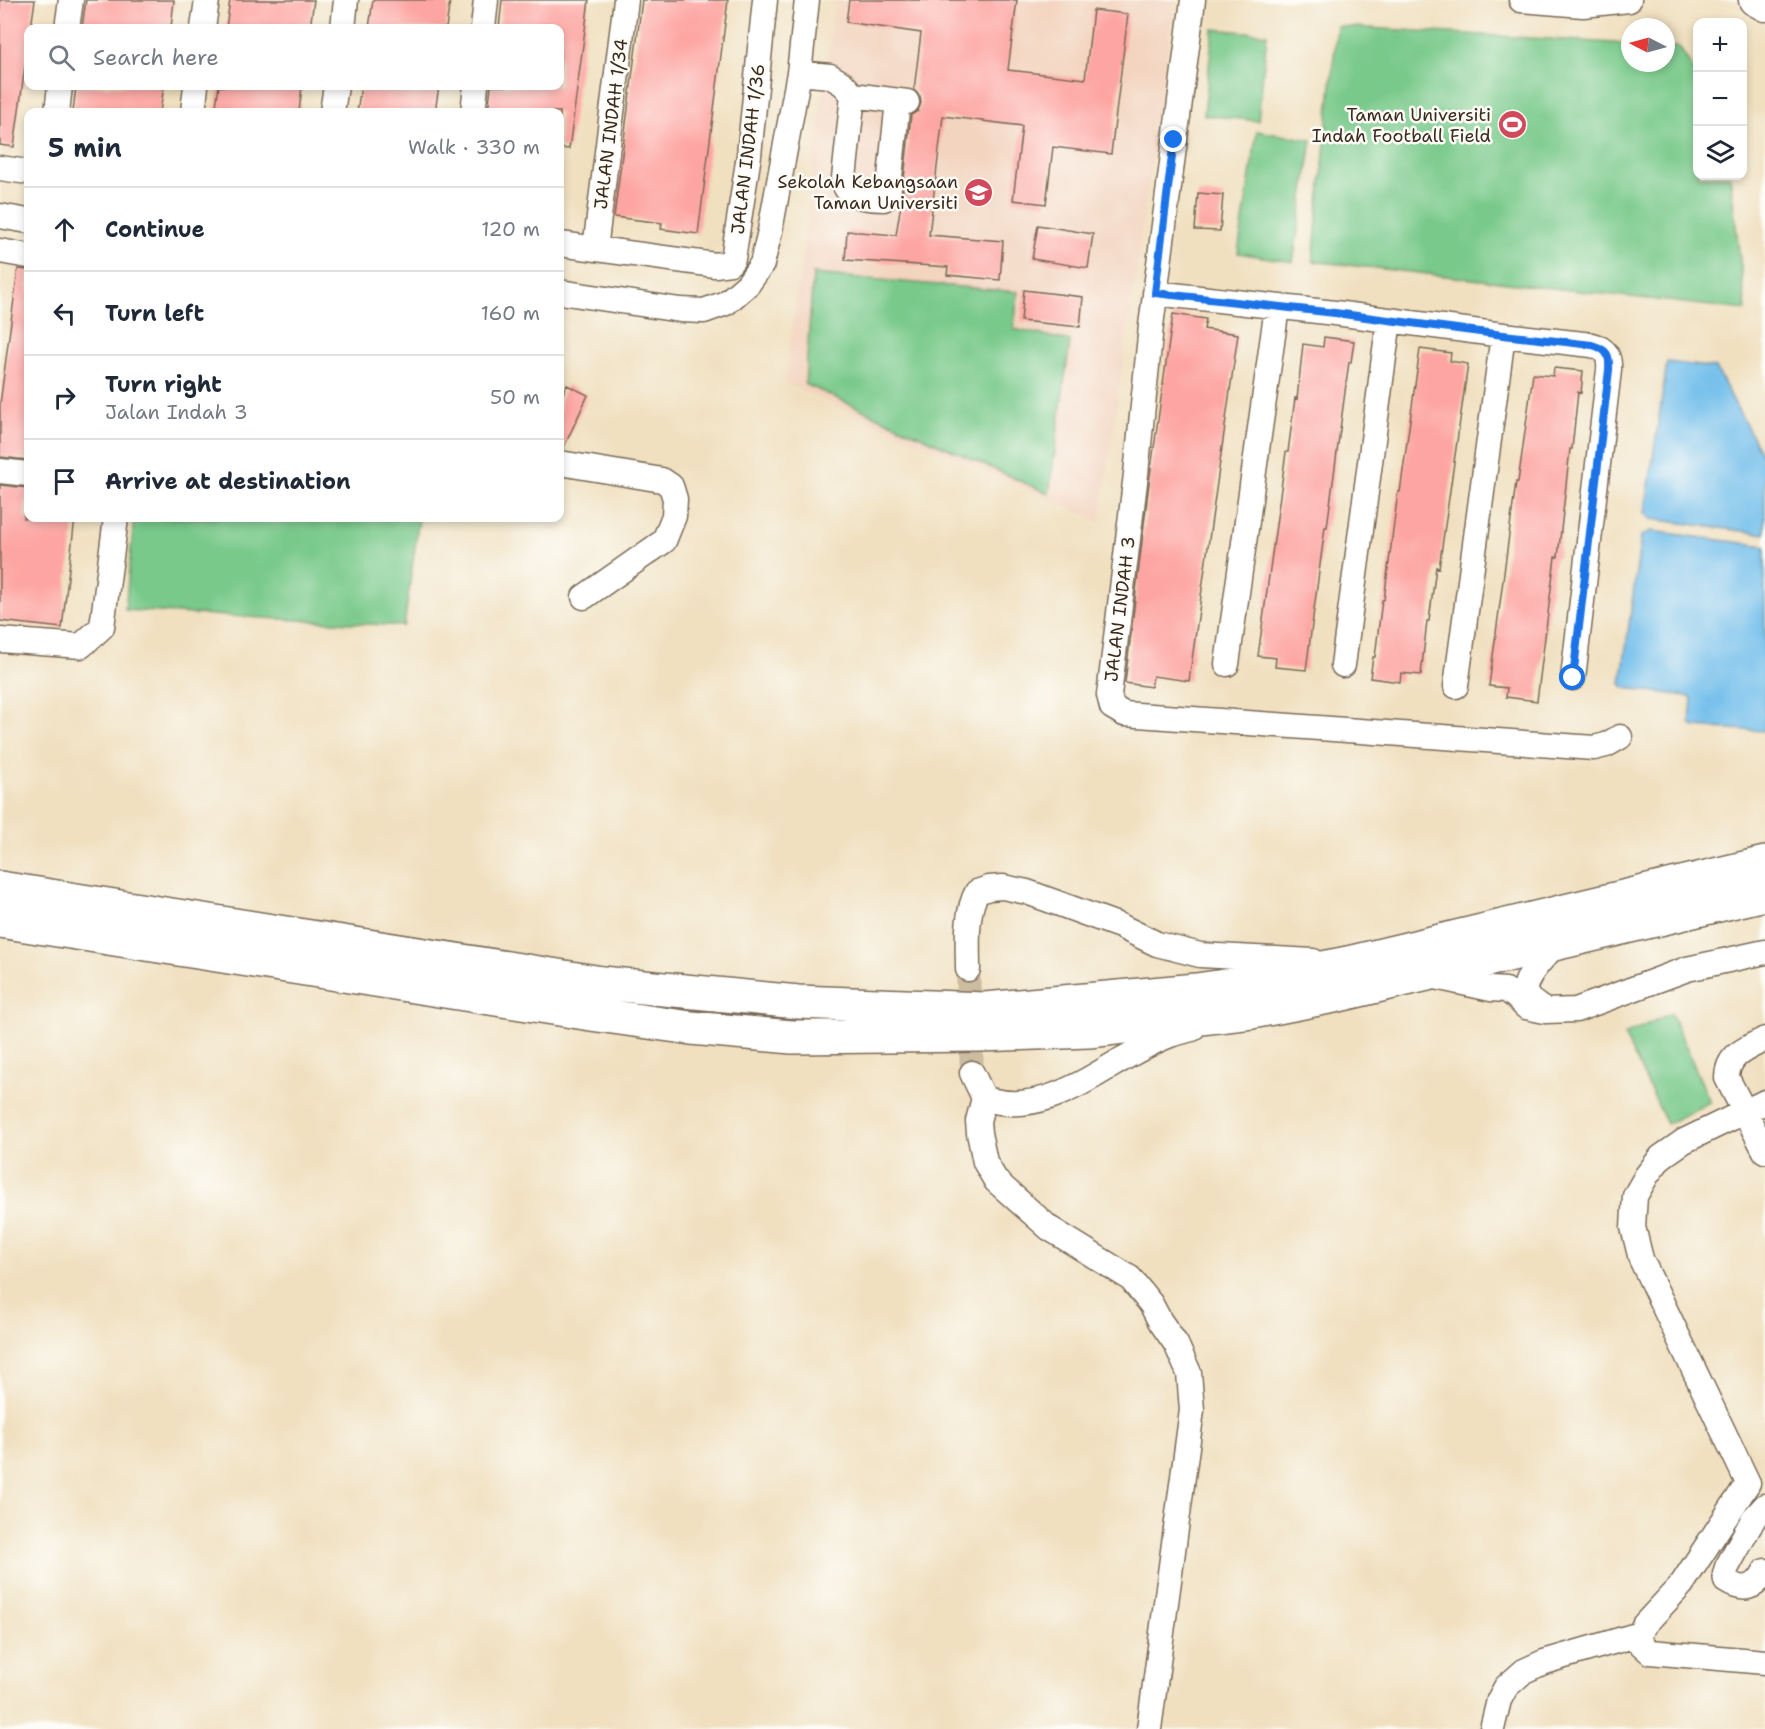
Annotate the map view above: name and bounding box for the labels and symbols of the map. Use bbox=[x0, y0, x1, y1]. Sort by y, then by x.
north arrow bbox=[1621, 18, 1675, 72]
street label: JALAN INDAH 1/34 bbox=[589, 37, 633, 211]
street label: JALAN INDAH 1/36 bbox=[726, 62, 770, 236]
place label: Taman Universiti Indah Football Field bbox=[1312, 103, 1491, 148]
sports icon: Taman Universiti Indah Football Field bbox=[1496, 109, 1528, 141]
route end bbox=[1160, 126, 1186, 152]
place label: Sekolah Kebangsaan Taman Universiti bbox=[778, 170, 958, 215]
school or university icon: Sekolah Kebangsaan Taman Universiti bbox=[963, 176, 995, 208]
street label: JALAN INDAH 3 bbox=[1099, 535, 1141, 683]
route start bbox=[1559, 664, 1585, 690]

